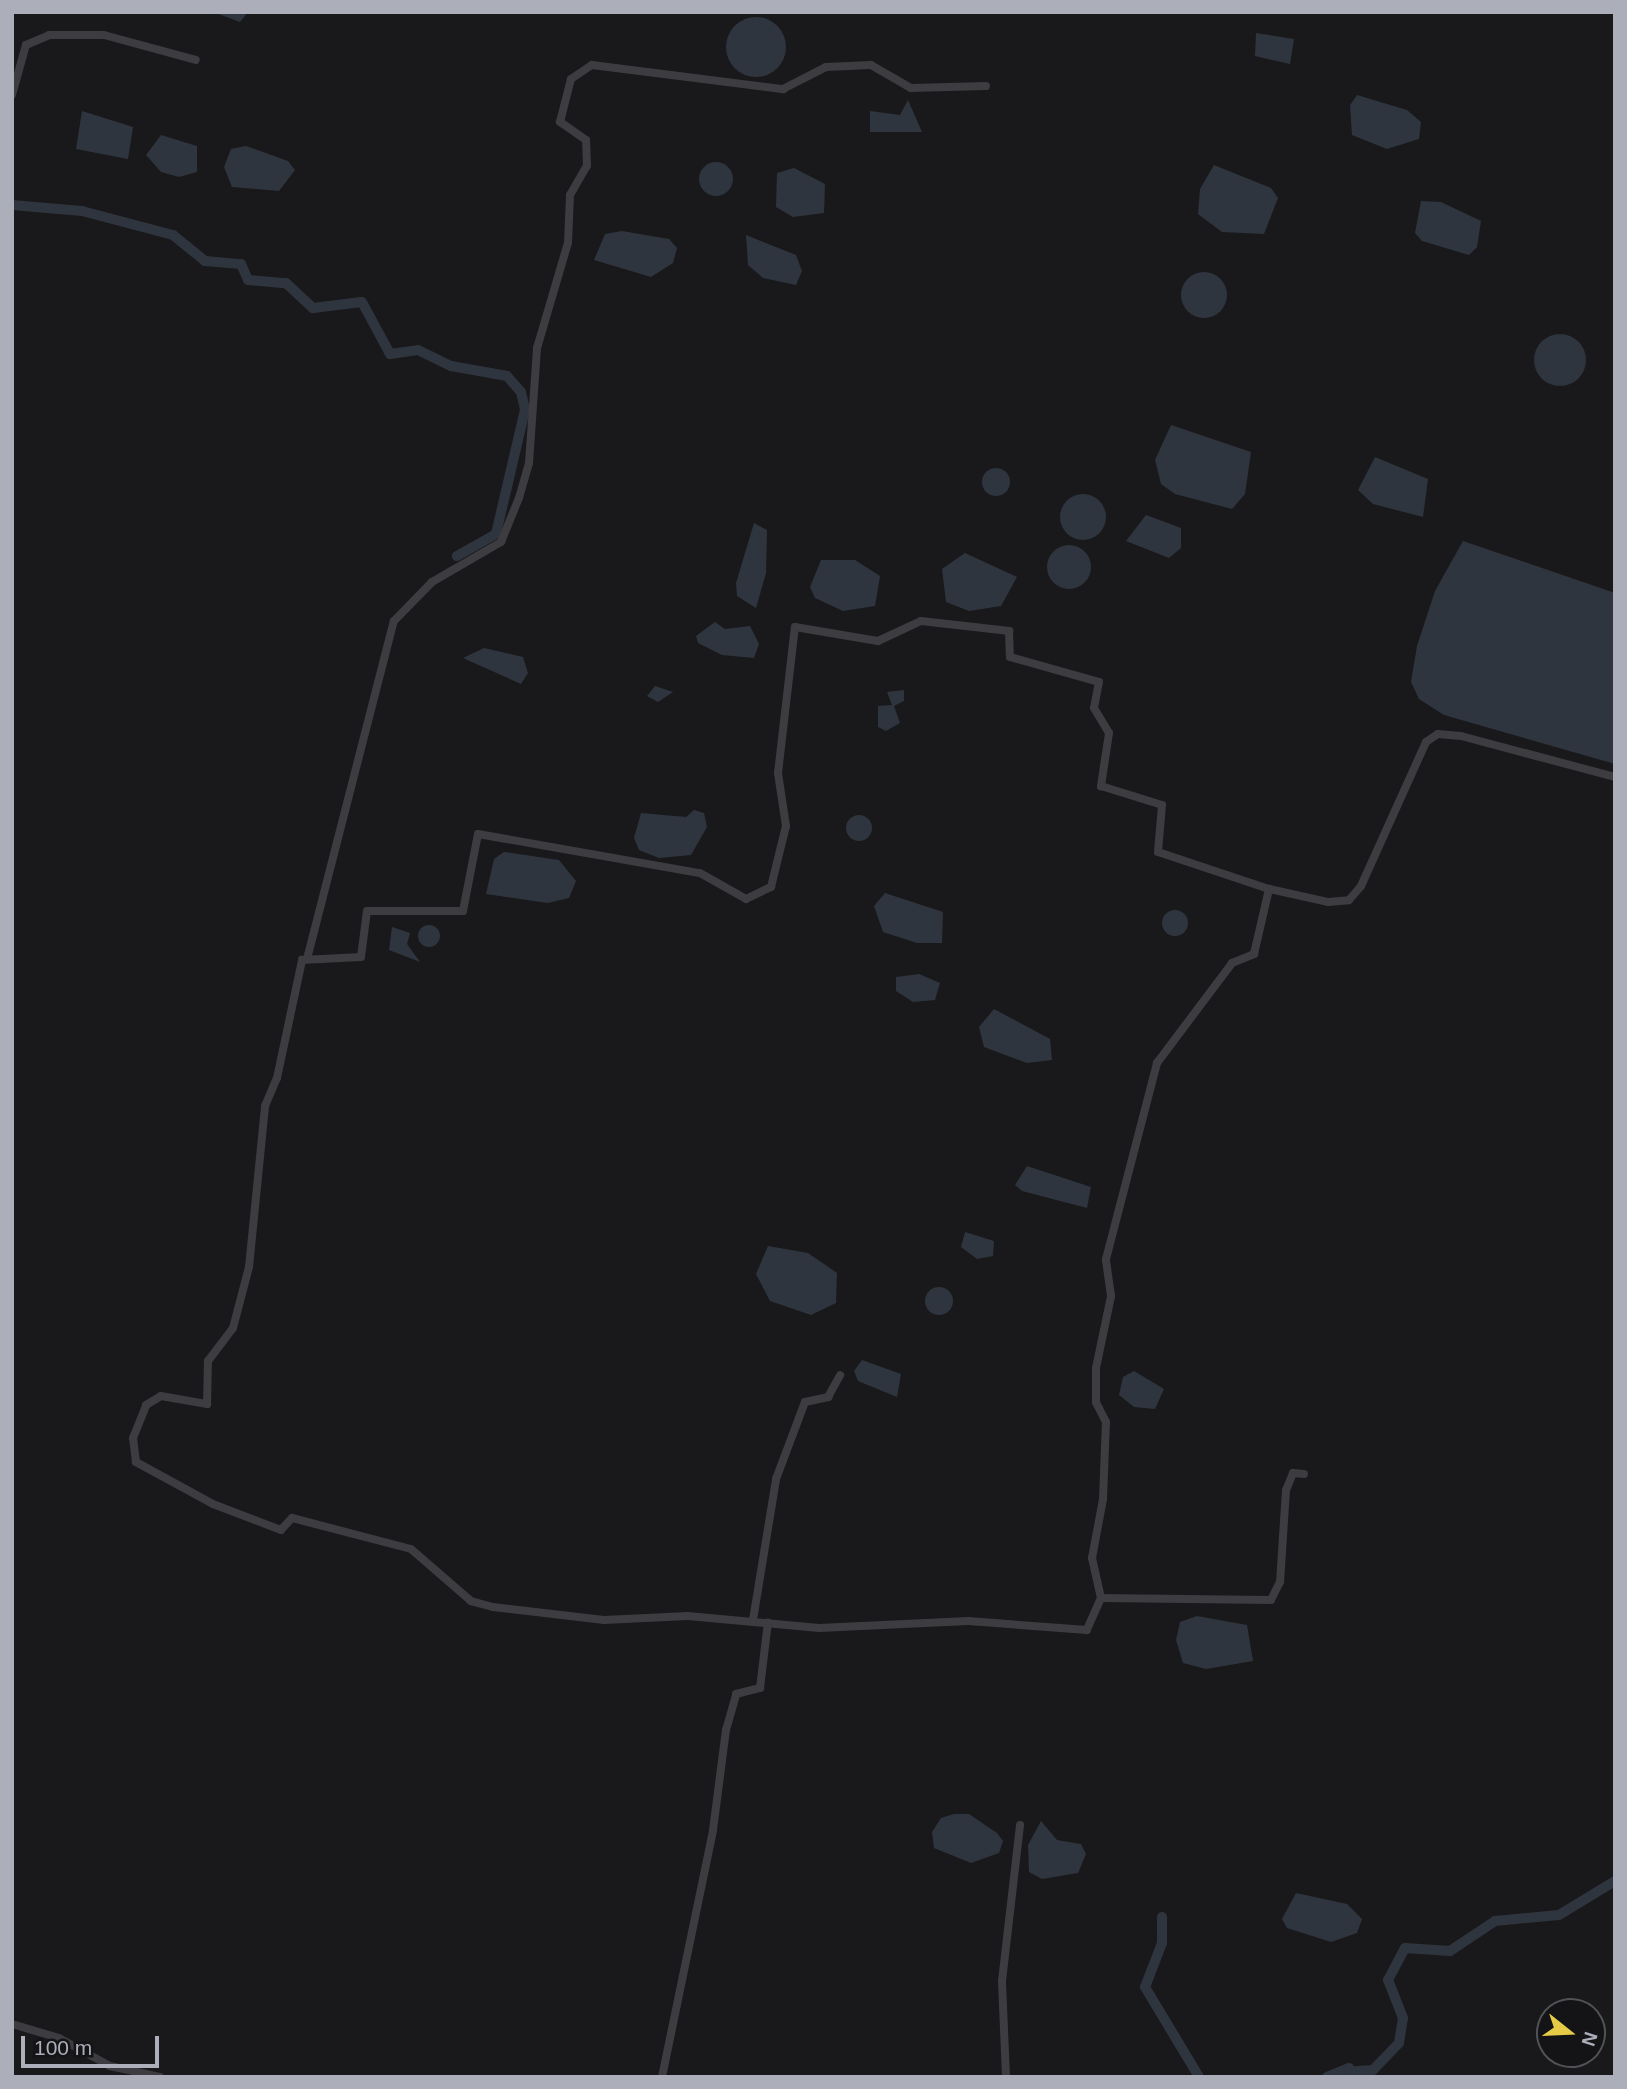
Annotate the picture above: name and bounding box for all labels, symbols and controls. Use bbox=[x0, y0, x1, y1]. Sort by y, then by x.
north arrow bbox=[1536, 1998, 1606, 2068]
scale bar bbox=[24, 2022, 163, 2066]
text: N bbox=[1577, 2029, 1602, 2049]
text: 100 m bbox=[34, 2036, 92, 2059]

